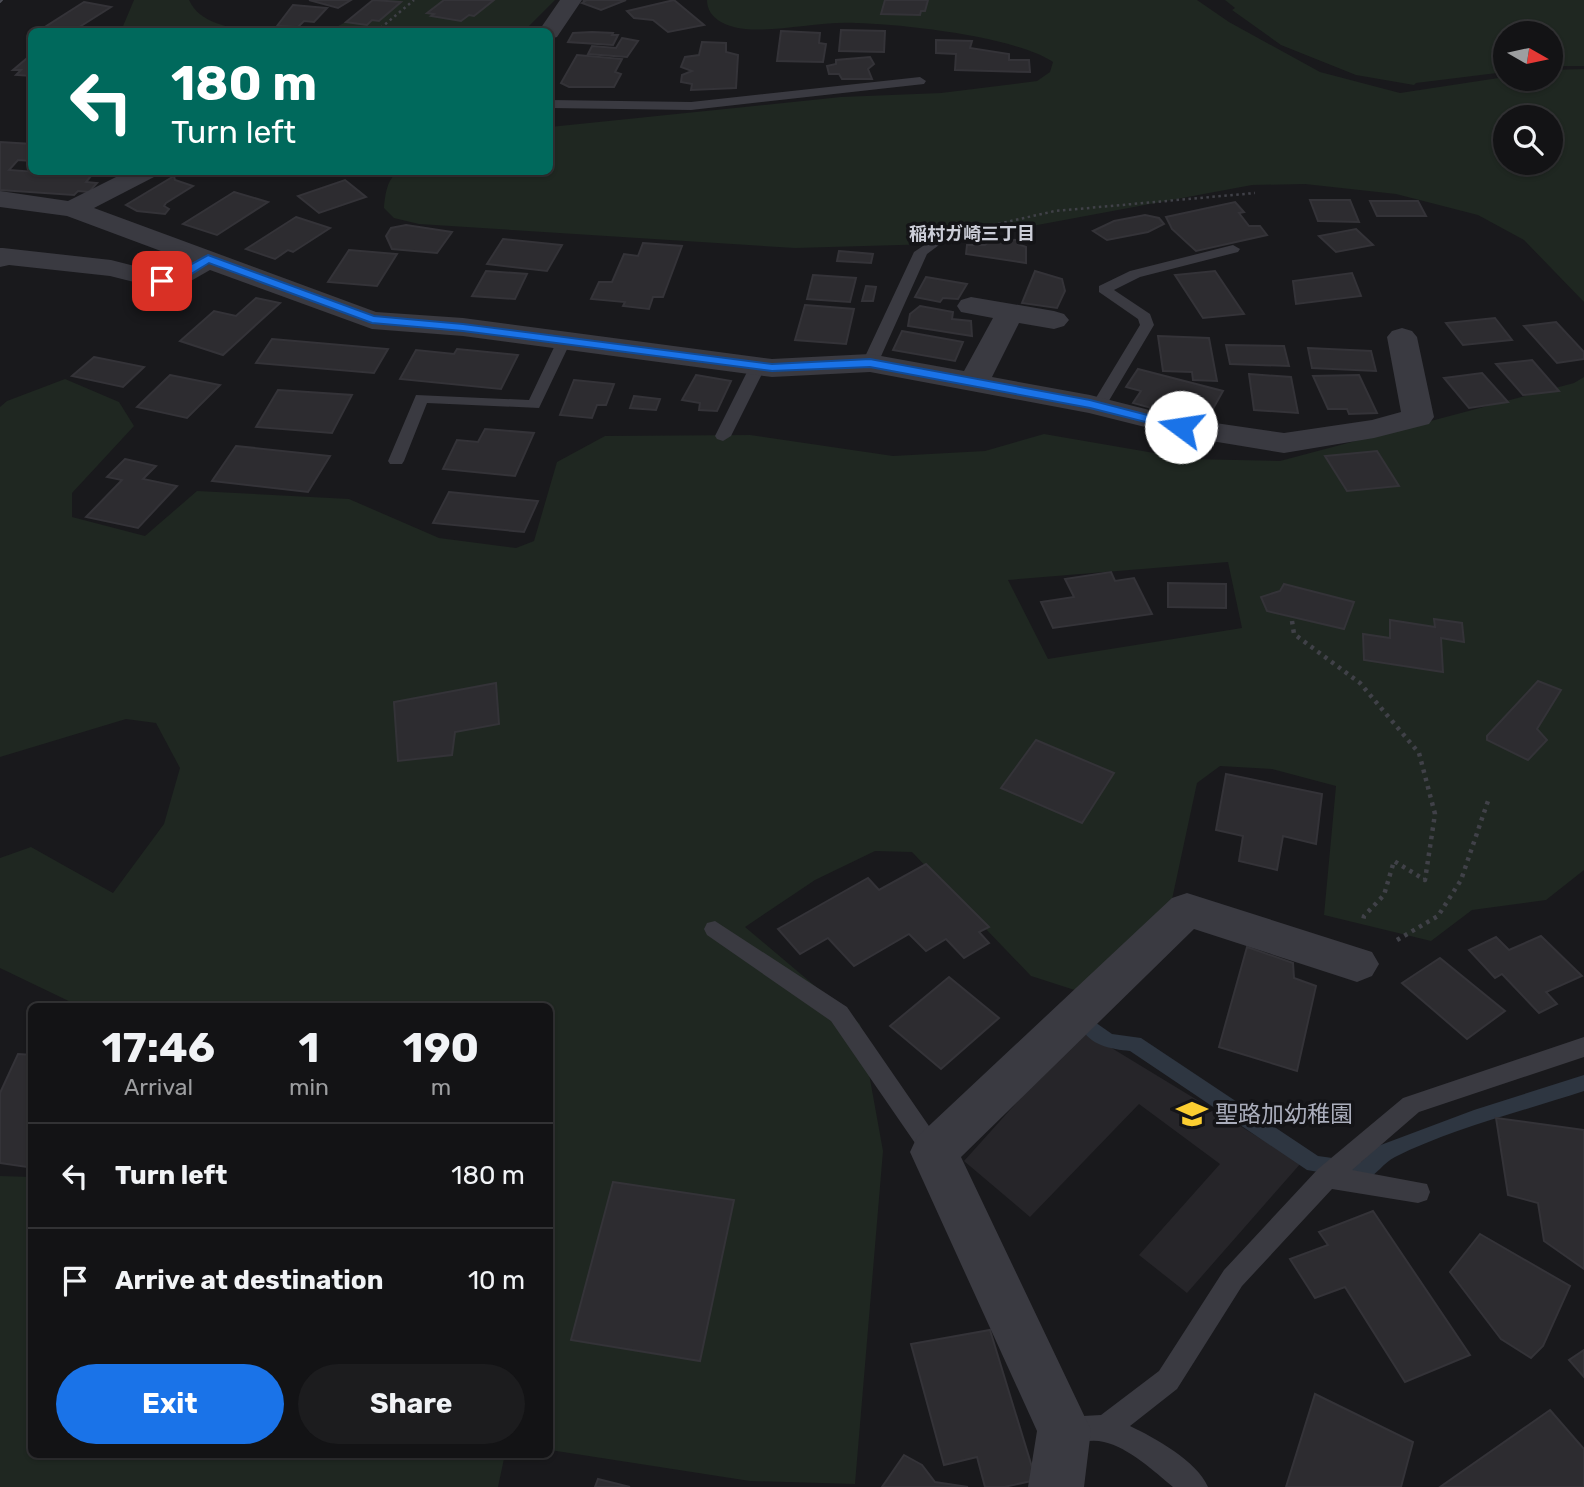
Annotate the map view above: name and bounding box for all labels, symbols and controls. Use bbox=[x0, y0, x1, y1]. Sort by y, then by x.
north arrow bbox=[1493, 21, 1563, 91]
map controls bbox=[1493, 21, 1563, 175]
text: 180 m bbox=[171, 54, 317, 112]
icon: left bbox=[56, 56, 147, 147]
button: search bbox=[1493, 105, 1563, 175]
text: Turn left bbox=[171, 113, 296, 151]
district label: 稲村ガ崎三丁目 bbox=[909, 223, 1035, 245]
pin bbox=[132, 251, 192, 311]
icon: arrive bbox=[143, 262, 181, 300]
position arrow bbox=[1144, 390, 1218, 464]
text: 17:46 bbox=[102, 1023, 215, 1073]
text: 1 bbox=[298, 1023, 319, 1073]
text: 190 bbox=[403, 1023, 479, 1073]
text: Arrival bbox=[124, 1073, 193, 1101]
text: min bbox=[289, 1073, 329, 1101]
text: m bbox=[431, 1073, 451, 1101]
school or university icon: 聖路加幼稚園 bbox=[1175, 1097, 1209, 1131]
place label: 聖路加幼稚園 bbox=[1215, 1100, 1353, 1128]
icon: left bbox=[56, 1157, 94, 1195]
text: Turn left bbox=[115, 1160, 227, 1191]
text: 180 m bbox=[451, 1160, 525, 1191]
icon: arrive bbox=[56, 1262, 94, 1300]
text: Arrive at destination bbox=[115, 1265, 383, 1296]
text: 10 m bbox=[468, 1265, 525, 1296]
button: Exit bbox=[56, 1364, 284, 1444]
button: Share bbox=[298, 1364, 525, 1444]

